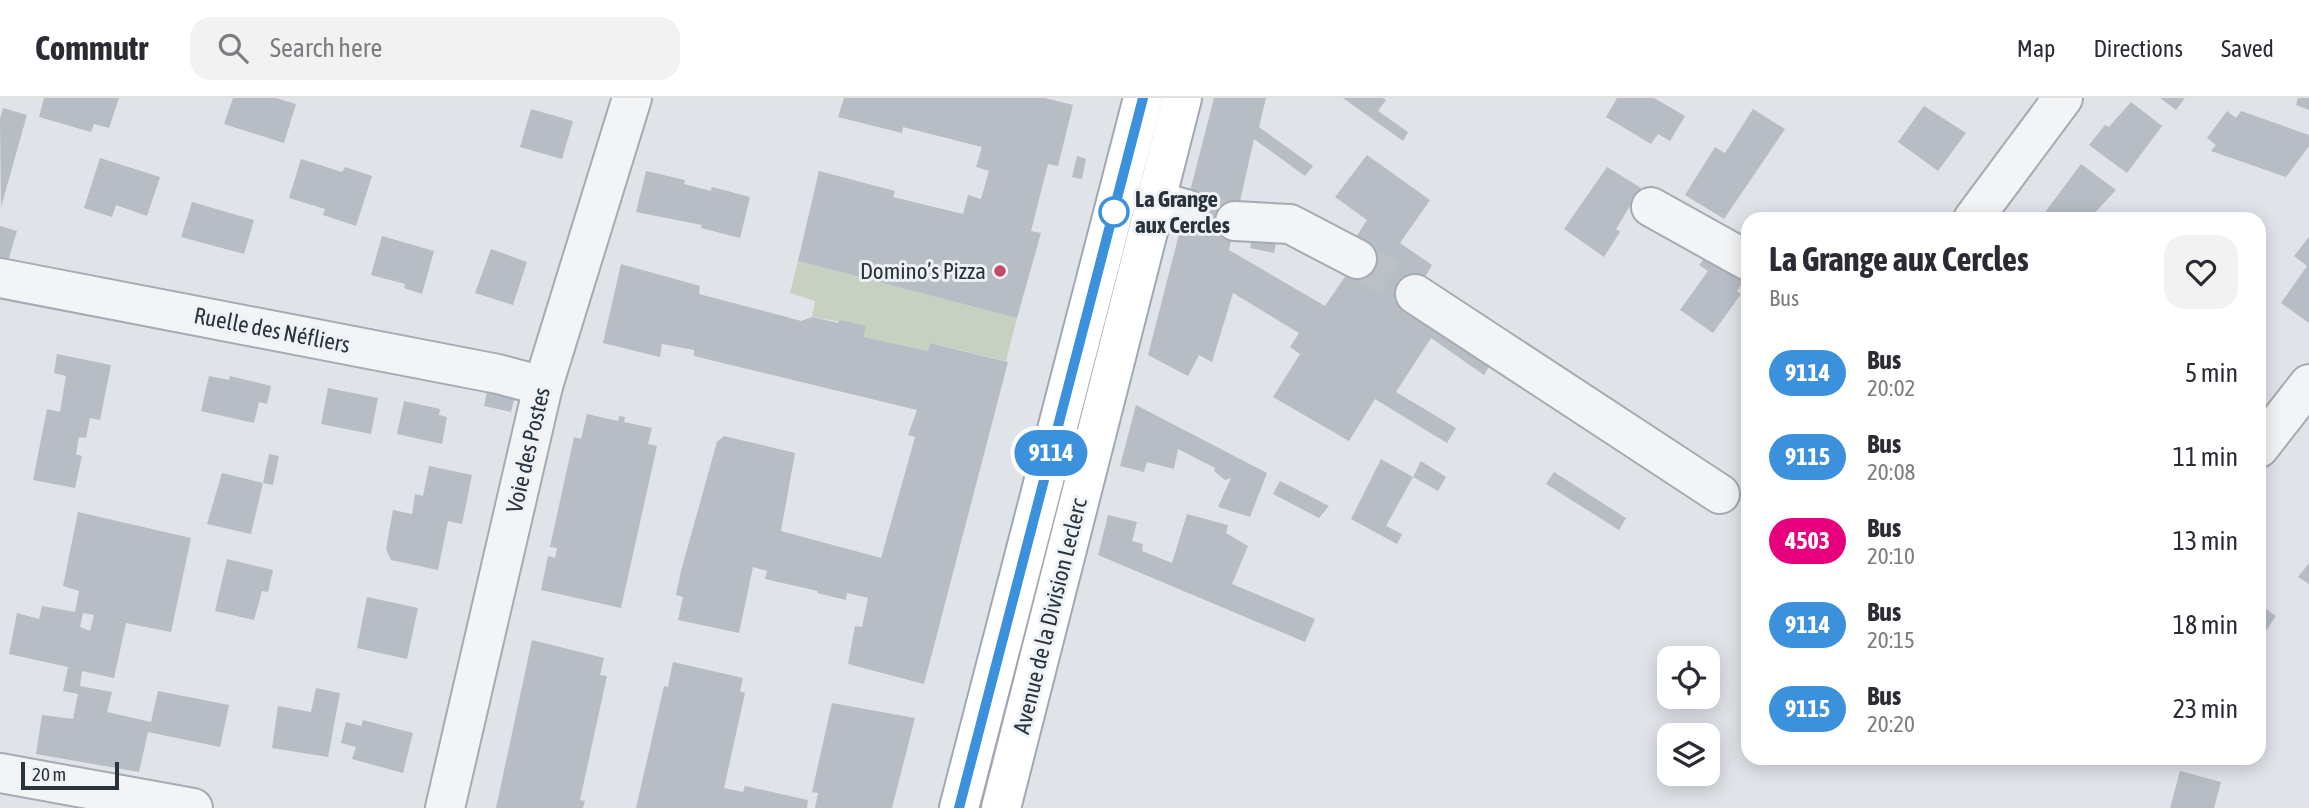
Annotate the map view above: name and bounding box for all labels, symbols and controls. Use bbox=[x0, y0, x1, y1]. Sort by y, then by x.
search box bbox=[190, 17, 680, 80]
text: Commutr bbox=[35, 29, 148, 67]
icon: search bbox=[214, 29, 252, 67]
text: Search here bbox=[270, 33, 382, 63]
text: Map bbox=[2017, 35, 2055, 62]
text: Directions bbox=[2093, 35, 2183, 62]
text: Saved bbox=[2221, 35, 2274, 62]
place label: La Grange aux Cercles bbox=[1135, 186, 1230, 238]
marker: La Grange aux Cercles bbox=[1099, 197, 1129, 227]
button: heart bbox=[2164, 235, 2238, 309]
text: La Grange aux Cercles bbox=[1769, 240, 2029, 278]
place label: Domino’s Pizza bbox=[860, 258, 986, 284]
marker: Domino’s Pizza bbox=[992, 263, 1008, 279]
text: Bus bbox=[1769, 285, 1799, 311]
street label: Ruelle des Néfliers bbox=[192, 302, 352, 358]
text: Bus bbox=[1867, 345, 1901, 375]
text: 5 min bbox=[2185, 358, 2238, 388]
text: 9114 bbox=[1785, 359, 1830, 386]
text: 20:02 bbox=[1867, 375, 1915, 401]
street label: Voie des Postes bbox=[501, 385, 555, 515]
text: Bus bbox=[1867, 429, 1901, 459]
line badge: 9114 bbox=[1002, 430, 1100, 476]
text: 9114 bbox=[1028, 439, 1074, 466]
text: 11 min bbox=[2173, 442, 2238, 472]
text: 9115 bbox=[1785, 443, 1830, 470]
text: 20:08 bbox=[1867, 459, 1915, 485]
street label: Avenue de la Division Leclerc bbox=[1008, 495, 1092, 737]
text: Bus bbox=[1867, 513, 1901, 543]
text: 13 min bbox=[2173, 526, 2238, 556]
text: 4503 bbox=[1785, 527, 1830, 554]
text: 20:10 bbox=[1867, 543, 1915, 569]
text: Bus bbox=[1867, 597, 1901, 627]
text: 18 min bbox=[2173, 610, 2238, 640]
text: 9114 bbox=[1785, 611, 1830, 638]
text: 20:15 bbox=[1867, 627, 1915, 653]
map controls bbox=[1657, 646, 1720, 786]
button: locate bbox=[1657, 646, 1720, 709]
text: Bus bbox=[1867, 681, 1901, 711]
text: 23 min bbox=[2173, 694, 2238, 724]
text: 9115 bbox=[1785, 695, 1830, 722]
text: 20:20 bbox=[1867, 711, 1915, 737]
button: layers bbox=[1657, 723, 1720, 786]
scale bar bbox=[21, 759, 119, 791]
text: 20 m bbox=[32, 763, 66, 785]

